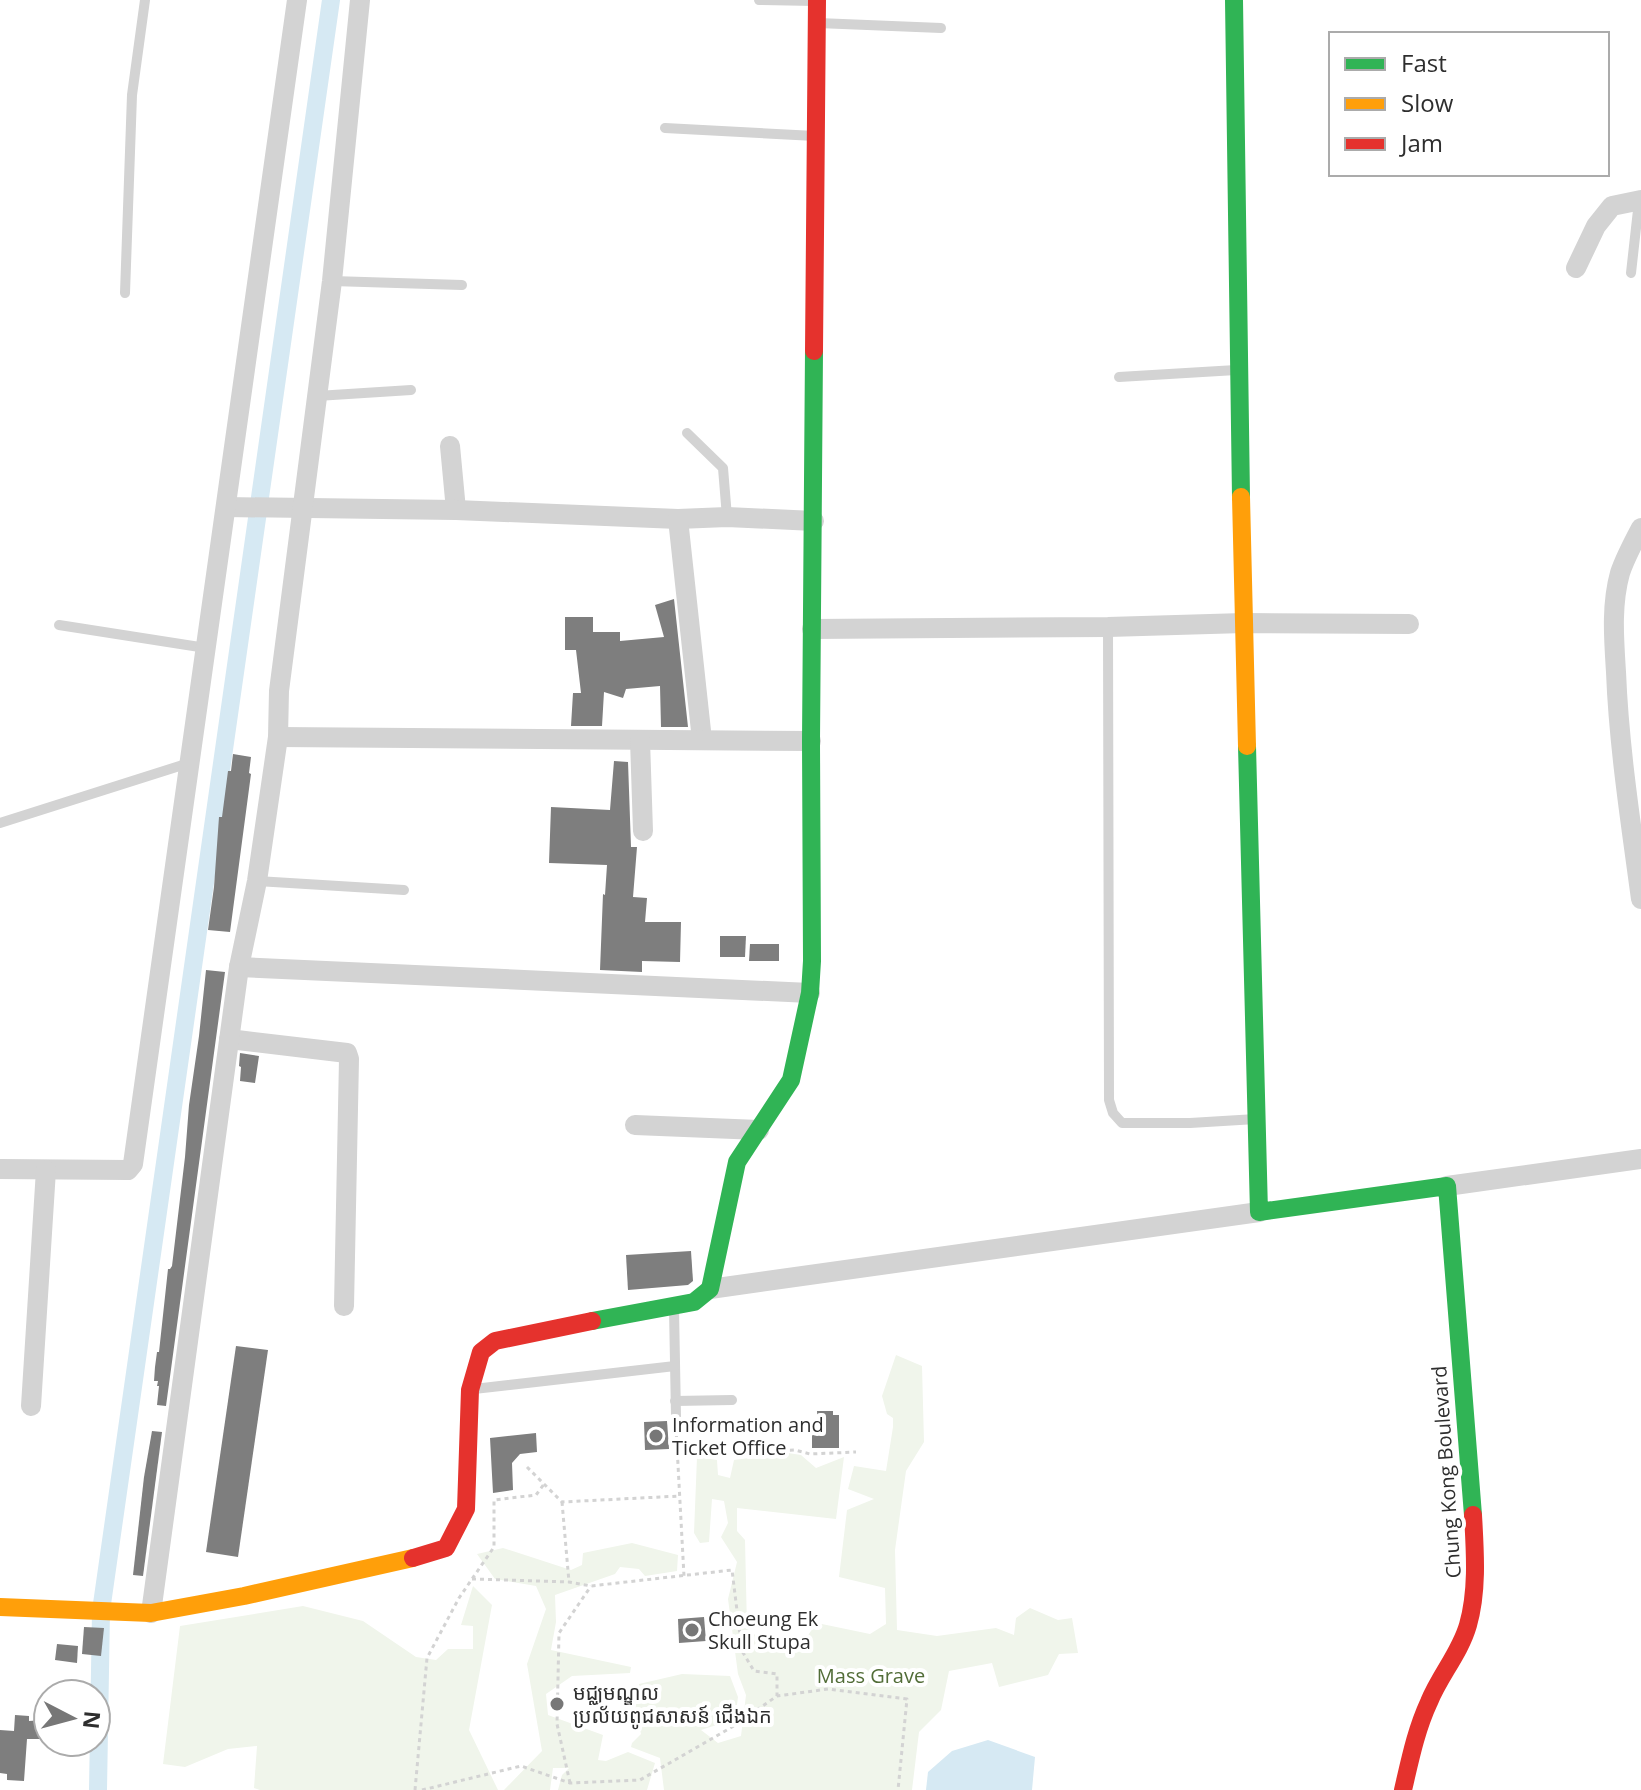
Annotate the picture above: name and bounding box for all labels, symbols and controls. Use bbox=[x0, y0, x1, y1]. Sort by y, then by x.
legend bbox=[1329, 32, 1609, 176]
text: Fast bbox=[1401, 46, 1447, 79]
text: Slow bbox=[1401, 86, 1454, 119]
text: Jam bbox=[1399, 126, 1443, 159]
street label: Chung Kong Boulevard bbox=[1425, 1365, 1467, 1579]
place label: Information and Ticket Office bbox=[672, 1411, 824, 1461]
marker: Information and Ticket Office bbox=[647, 1427, 665, 1445]
place label: Choeung Ek Skull Stupa bbox=[708, 1605, 819, 1655]
marker: Choeung Ek Skull Stupa bbox=[683, 1621, 701, 1639]
park label: Mass Grave bbox=[817, 1662, 925, 1689]
north arrow bbox=[32, 1678, 112, 1758]
place label: មជ្ឈមណ្ឌល ប្រល័យពូជសាសន៍ ជើងឯក bbox=[573, 1679, 772, 1729]
marker: មជ្ឈមណ្ឌល ប្រល័យពូជសាសន៍ ជើងឯក bbox=[548, 1695, 566, 1713]
text: N bbox=[77, 1710, 109, 1731]

